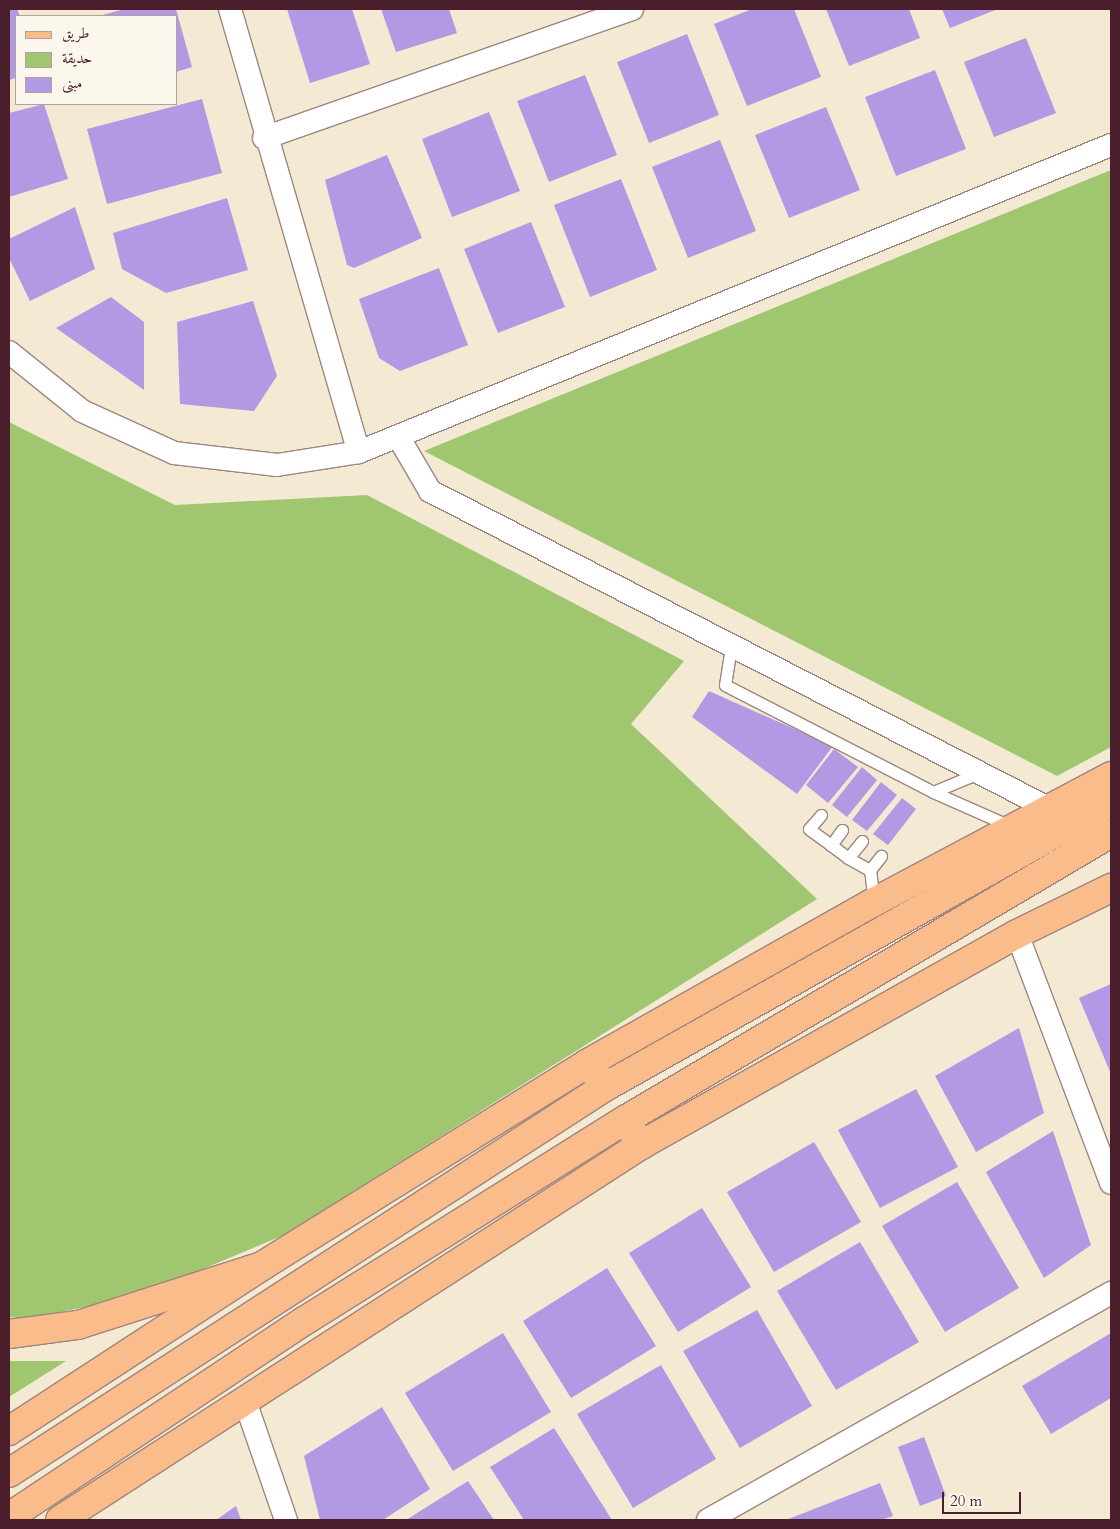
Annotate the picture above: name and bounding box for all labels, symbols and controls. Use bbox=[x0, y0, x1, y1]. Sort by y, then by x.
legend bbox=[15, 15, 178, 105]
text: طريق bbox=[62, 23, 89, 43]
text: حديقة bbox=[62, 48, 92, 68]
text: مبنى bbox=[62, 73, 82, 93]
scale bar bbox=[945, 1482, 1024, 1514]
text: 20 m bbox=[950, 1491, 982, 1511]

